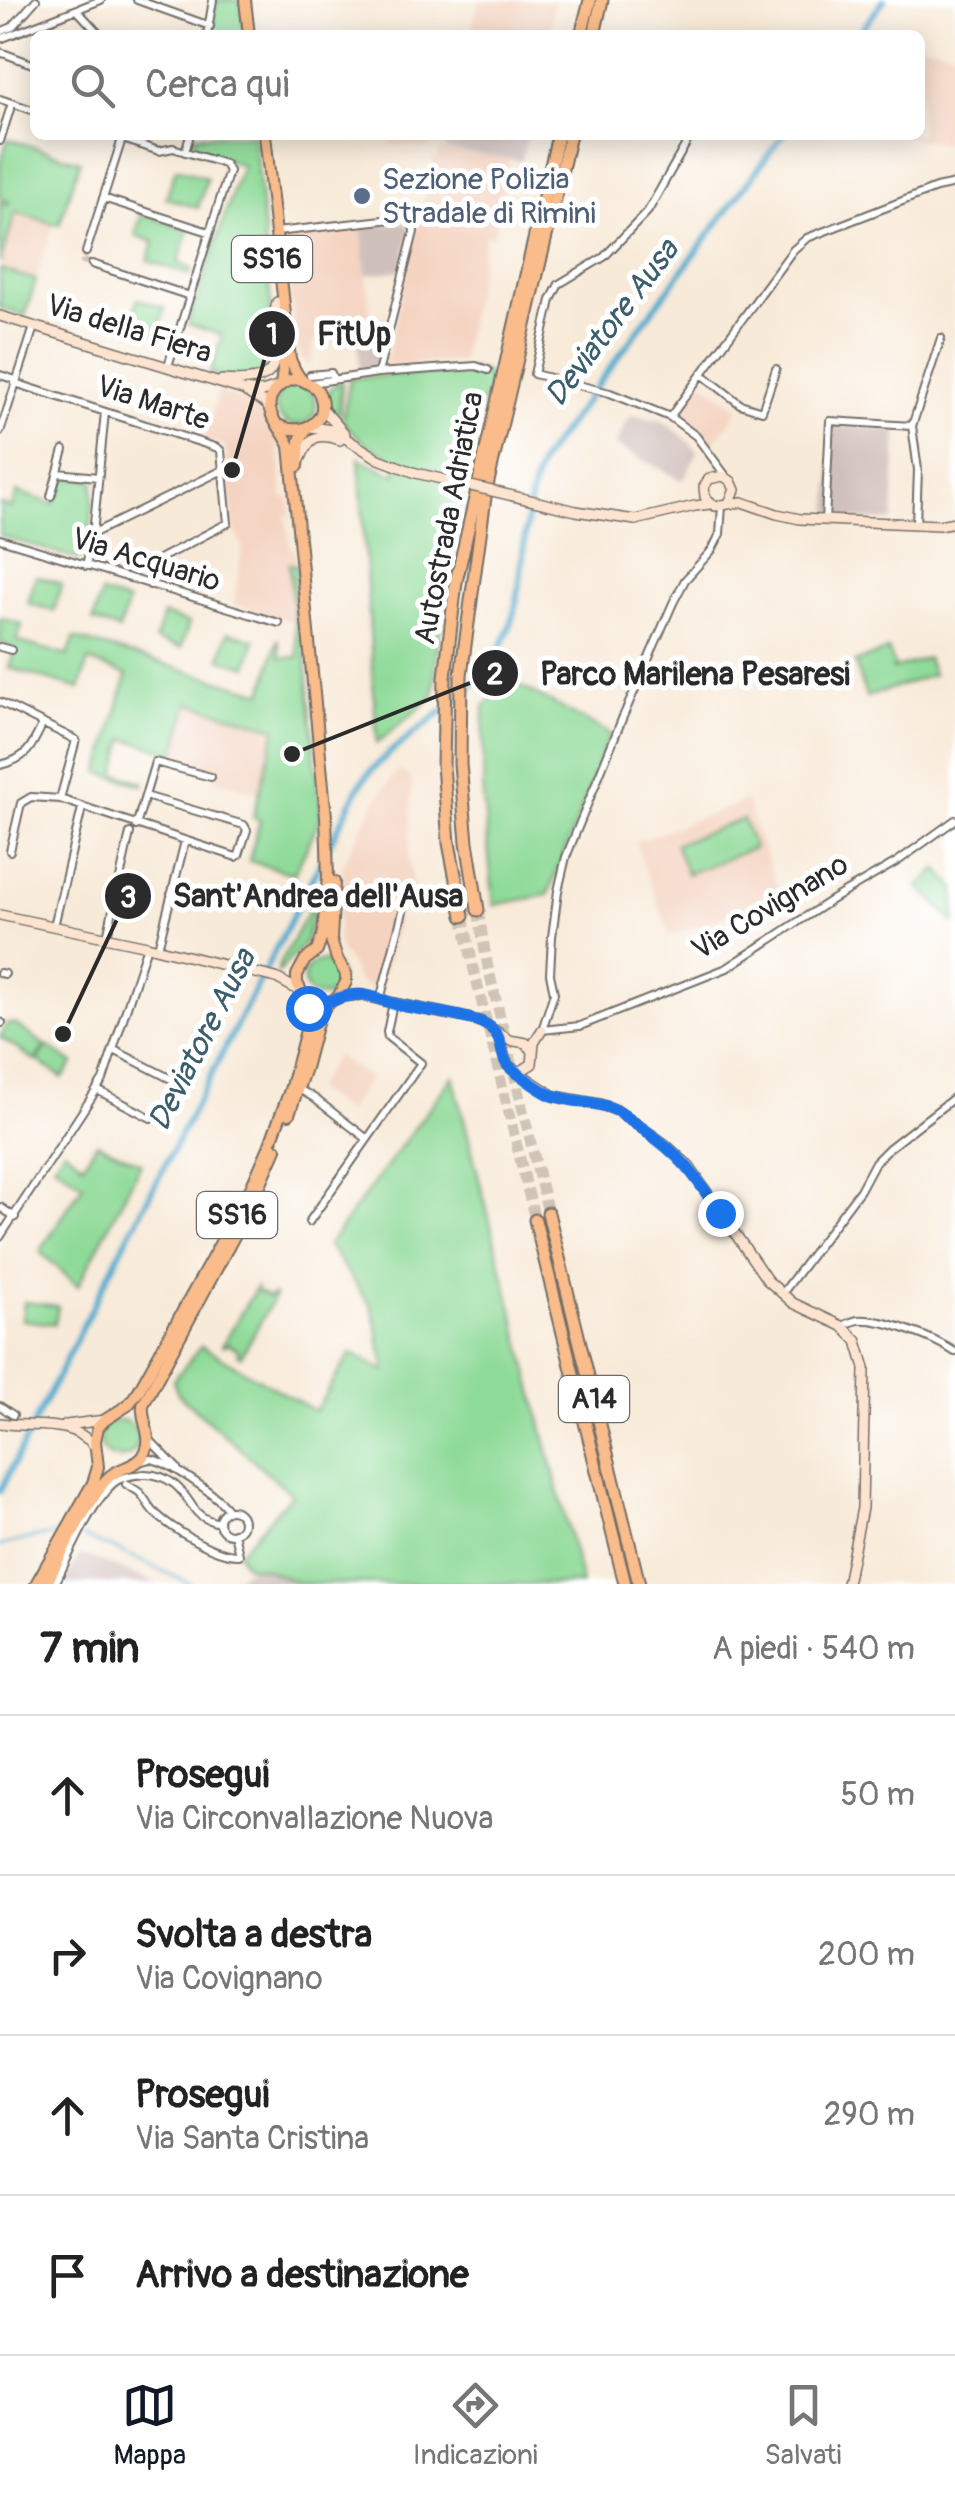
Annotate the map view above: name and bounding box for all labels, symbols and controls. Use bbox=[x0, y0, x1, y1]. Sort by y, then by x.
search box bbox=[30, 30, 925, 140]
icon: search bbox=[65, 58, 120, 113]
text: Cerca qui bbox=[145, 61, 290, 109]
place label: Sezione Polizia Stradale di Rimini bbox=[382, 161, 596, 232]
marker: Sezione Polizia Stradale di Rimini bbox=[351, 185, 373, 207]
water label: Deviatore Ausa bbox=[536, 230, 689, 414]
road number: SS16 bbox=[232, 236, 312, 282]
street label: Via della Fiera bbox=[42, 286, 216, 372]
callout: FitUp bbox=[247, 303, 411, 365]
text: FitUp bbox=[317, 315, 391, 355]
text: 1 bbox=[266, 316, 278, 353]
street label: Via Marte bbox=[92, 367, 215, 439]
street label: Autostrada Adriatica bbox=[406, 388, 492, 648]
street label: Via Acquario bbox=[67, 520, 225, 600]
callout: Parco Marilena Pesaresi bbox=[470, 642, 870, 704]
text: Parco Marilena Pesaresi bbox=[540, 655, 850, 695]
text: 2 bbox=[487, 656, 503, 693]
street label: Via Covignano bbox=[685, 846, 855, 968]
callout: Sant'Andrea dell'Ausa bbox=[103, 865, 484, 927]
text: Sant'Andrea dell'Ausa bbox=[173, 877, 463, 917]
text: 3 bbox=[120, 879, 136, 916]
water label: Deviatore Ausa bbox=[139, 941, 266, 1137]
route start bbox=[286, 986, 332, 1032]
route end bbox=[698, 1191, 744, 1237]
road number: SS16 bbox=[197, 1192, 277, 1238]
road number: A14 bbox=[559, 1376, 629, 1422]
text: 7 min bbox=[40, 1623, 139, 1675]
text: A piedi · 540 m bbox=[712, 1629, 915, 1669]
text: Prosegui bbox=[135, 1751, 269, 1799]
icon: ahead bbox=[40, 1768, 95, 1823]
text: 50 m bbox=[840, 1775, 915, 1815]
text: Via Circonvallazione Nuova bbox=[135, 1799, 493, 1839]
text: Svolta a destra bbox=[135, 1911, 372, 1959]
icon: right bbox=[40, 1928, 95, 1983]
text: 200 m bbox=[818, 1935, 915, 1975]
text: Via Covignano bbox=[135, 1959, 323, 1999]
text: Prosegui bbox=[135, 2071, 269, 2119]
icon: ahead bbox=[40, 2088, 95, 2143]
text: 290 m bbox=[823, 2095, 915, 2135]
text: Via Santa Cristina bbox=[135, 2119, 369, 2159]
icon: arrive bbox=[40, 2248, 95, 2303]
text: Arrivo a destinazione bbox=[135, 2251, 469, 2299]
tab: Mappa bbox=[113, 2378, 186, 2473]
tab: Indicazioni bbox=[413, 2378, 538, 2473]
tab: Salvati bbox=[765, 2378, 842, 2473]

